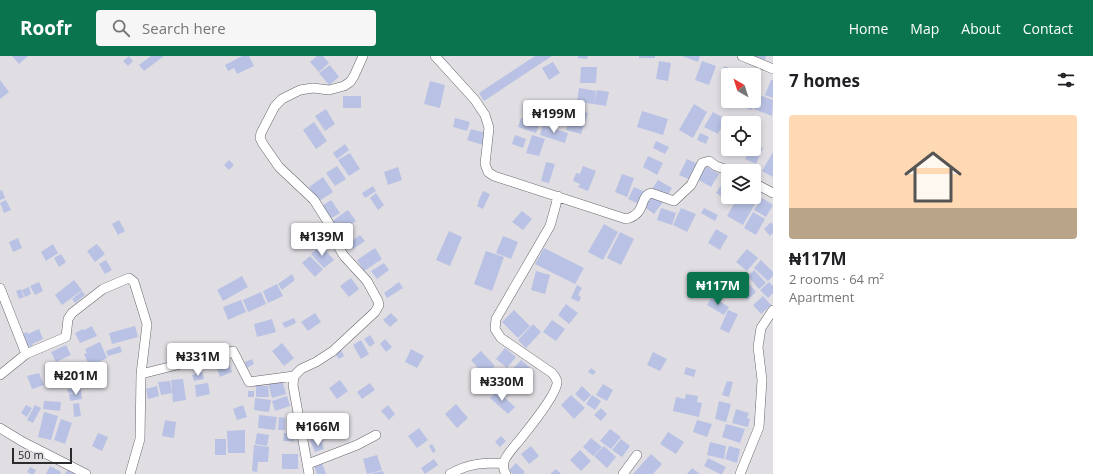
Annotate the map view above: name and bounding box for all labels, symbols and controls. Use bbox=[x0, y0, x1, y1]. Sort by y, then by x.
search box bbox=[96, 10, 376, 46]
text: Roofr bbox=[20, 15, 72, 41]
icon: search bbox=[110, 17, 132, 39]
text: Search here bbox=[142, 18, 226, 38]
text: Home bbox=[849, 19, 888, 38]
text: Map bbox=[910, 19, 939, 38]
text: About bbox=[961, 19, 1001, 38]
text: Contact bbox=[1023, 19, 1073, 38]
north arrow bbox=[721, 68, 761, 108]
map controls bbox=[721, 68, 761, 204]
text: 7 homes bbox=[789, 69, 860, 92]
icon: filters bbox=[1055, 69, 1077, 91]
pin: ₦199M bbox=[526, 100, 582, 134]
text: ₦199M bbox=[532, 104, 576, 122]
button: locate bbox=[721, 116, 761, 156]
icon: home bbox=[897, 141, 969, 213]
button: layers bbox=[721, 164, 761, 204]
pin: ₦139M bbox=[294, 223, 350, 257]
text: ₦139M bbox=[300, 227, 344, 245]
text: ₦117M bbox=[789, 247, 846, 270]
text: 2 rooms · 64 m² bbox=[789, 270, 884, 288]
pin: ₦117M bbox=[690, 272, 746, 306]
text: ₦117M bbox=[696, 276, 740, 294]
text: Apartment bbox=[789, 288, 854, 306]
pin: ₦331M bbox=[170, 343, 226, 377]
text: ₦331M bbox=[176, 347, 220, 365]
pin: ₦201M bbox=[48, 362, 104, 396]
text: ₦201M bbox=[54, 366, 98, 384]
pin: ₦330M bbox=[474, 368, 530, 402]
text: ₦330M bbox=[480, 372, 524, 390]
pin: ₦166M bbox=[290, 413, 346, 447]
text: ₦166M bbox=[296, 417, 340, 435]
scale bar bbox=[12, 446, 72, 465]
text: 50 m bbox=[18, 447, 44, 462]

